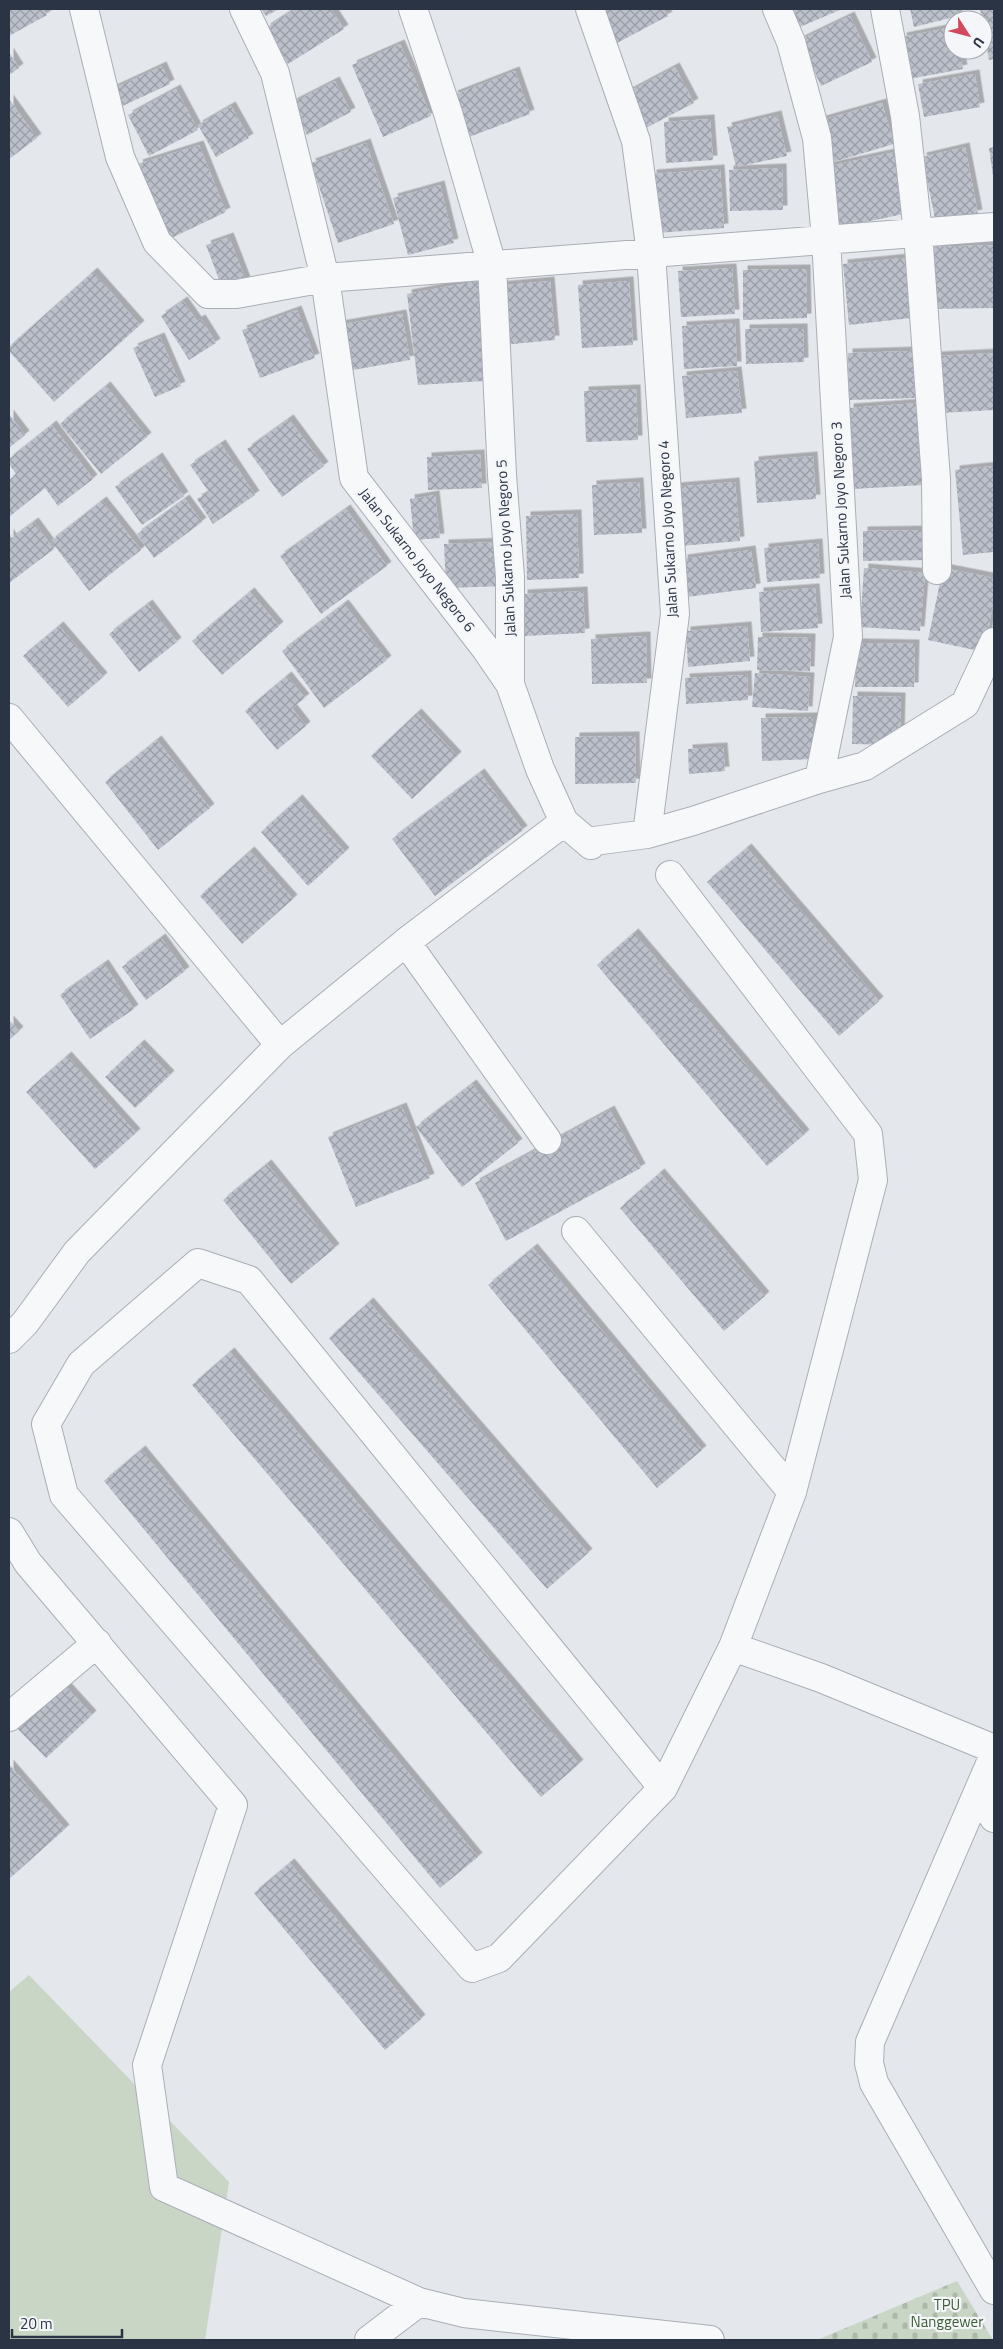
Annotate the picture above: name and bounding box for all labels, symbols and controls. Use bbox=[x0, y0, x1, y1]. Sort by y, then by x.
north arrow bbox=[943, 10, 993, 60]
text: U bbox=[968, 33, 990, 53]
street label: Jalan Sukarno Joyo Negoro 3 bbox=[824, 421, 857, 599]
street label: Jalan Sukarno Joyo Negoro 4 bbox=[651, 440, 684, 618]
street label: Jalan Sukarno Joyo Negoro 5 bbox=[489, 459, 522, 637]
street label: Jalan Sukarno Joyo Negoro 6 bbox=[354, 483, 481, 637]
park label: TPU Nanggewer bbox=[911, 2293, 983, 2333]
scale bar bbox=[12, 2306, 122, 2338]
text: 20 m bbox=[20, 2312, 53, 2335]

